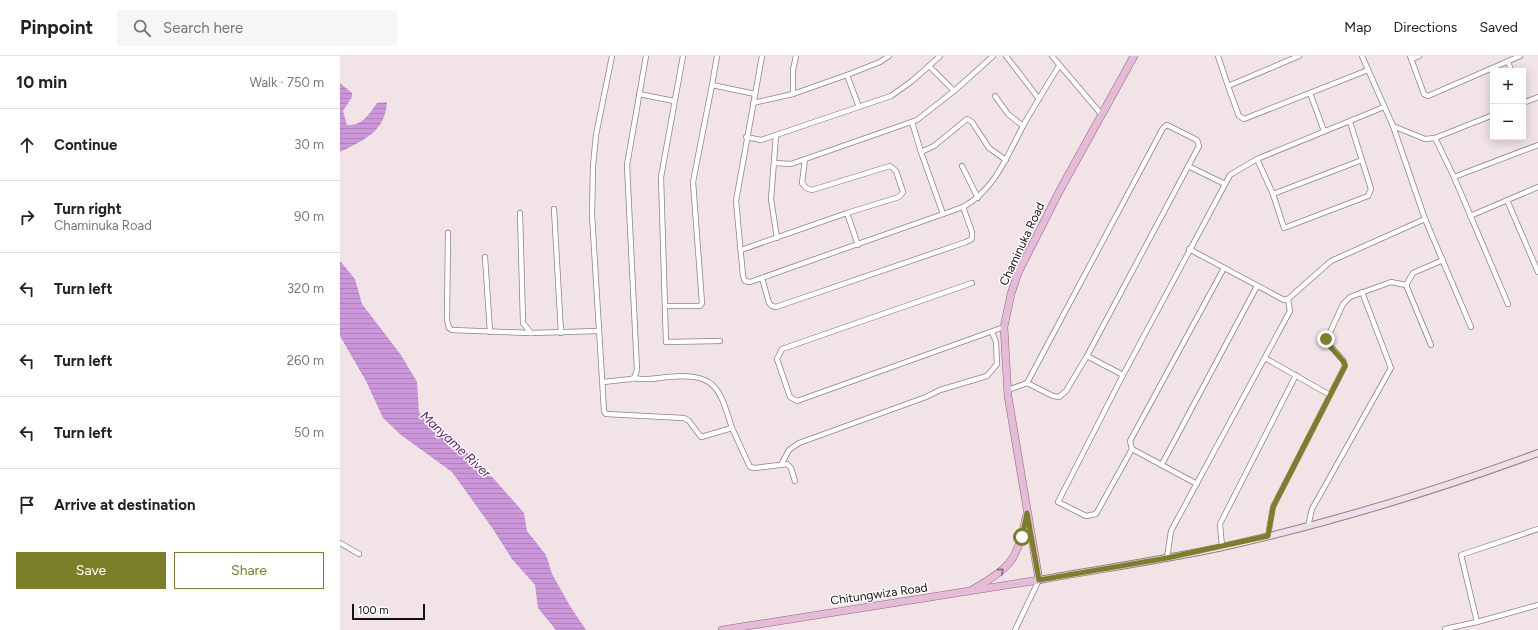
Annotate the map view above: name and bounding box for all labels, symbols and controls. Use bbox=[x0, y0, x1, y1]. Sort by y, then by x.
search box bbox=[117, 10, 397, 46]
text: Pinpoint bbox=[20, 16, 93, 39]
icon: search bbox=[131, 17, 153, 39]
text: Search here bbox=[163, 19, 243, 37]
text: Map bbox=[1344, 19, 1372, 36]
text: Directions bbox=[1394, 19, 1457, 36]
text: Saved bbox=[1479, 19, 1518, 36]
map controls bbox=[1490, 68, 1526, 140]
button: + bbox=[1490, 68, 1526, 104]
text: 10 min bbox=[16, 72, 67, 92]
text: Walk · 750 m bbox=[249, 75, 324, 90]
button: − bbox=[1490, 104, 1526, 140]
icon: ahead bbox=[16, 134, 38, 156]
text: Continue bbox=[54, 136, 117, 154]
text: 30 m bbox=[294, 137, 324, 152]
text: Turn right bbox=[54, 200, 122, 218]
street label: Chaminuka Road bbox=[997, 200, 1047, 288]
icon: right bbox=[16, 206, 38, 228]
text: 90 m bbox=[294, 209, 324, 224]
text: Chaminuka Road bbox=[54, 218, 152, 233]
icon: left bbox=[16, 278, 38, 300]
text: Turn left bbox=[54, 280, 112, 298]
text: 320 m bbox=[287, 281, 324, 296]
route end bbox=[1317, 330, 1335, 348]
icon: left bbox=[16, 350, 38, 372]
text: Turn left bbox=[54, 352, 112, 370]
text: 260 m bbox=[287, 353, 324, 368]
water label: Manyame River bbox=[417, 408, 494, 481]
icon: left bbox=[16, 422, 38, 444]
text: Turn left bbox=[54, 424, 112, 442]
text: 50 m bbox=[294, 425, 324, 440]
icon: arrive bbox=[16, 494, 38, 516]
text: Arrive at destination bbox=[54, 496, 195, 514]
route start bbox=[1013, 528, 1031, 546]
button: Save bbox=[16, 552, 166, 589]
button: Share bbox=[174, 552, 324, 589]
one-way arrow bbox=[996, 568, 1004, 575]
street label: Chitungwiza Road bbox=[830, 580, 928, 608]
scale bar bbox=[352, 602, 425, 621]
text: 100 m bbox=[358, 604, 389, 617]

